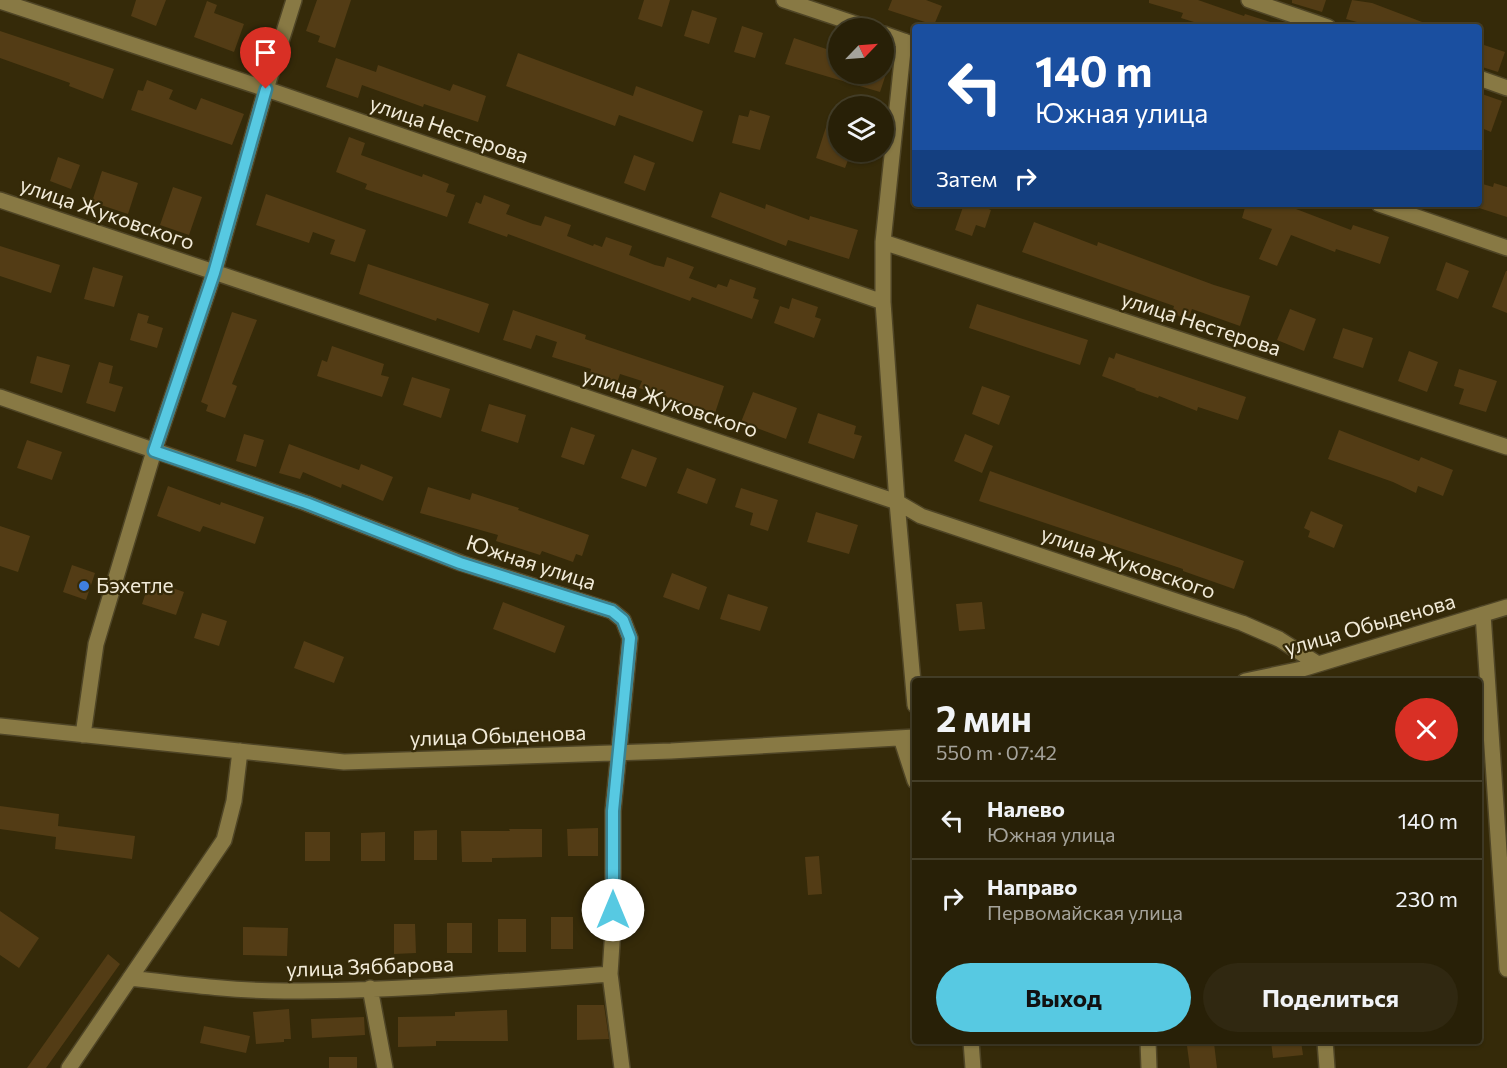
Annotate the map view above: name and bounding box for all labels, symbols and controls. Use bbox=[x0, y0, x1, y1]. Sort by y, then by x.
north arrow bbox=[828, 18, 894, 84]
map controls bbox=[828, 18, 894, 162]
pin bbox=[240, 27, 291, 89]
icon: arrive bbox=[249, 36, 282, 69]
text: 140 m bbox=[1035, 44, 1152, 96]
icon: left bbox=[936, 48, 1014, 126]
street label: улица Нестерова bbox=[367, 90, 532, 167]
button: layers bbox=[828, 96, 894, 162]
text: Южная улица bbox=[1035, 96, 1208, 129]
icon: right bbox=[1009, 162, 1042, 195]
text: Затем bbox=[936, 165, 997, 192]
street label: улица Жуковского bbox=[17, 171, 198, 254]
street label: улица Нестерова bbox=[1119, 285, 1284, 360]
street label: улица Жуковского bbox=[580, 361, 761, 442]
street label: улица Жуковского bbox=[1038, 520, 1219, 603]
street label: Южная улица bbox=[464, 529, 599, 594]
place label: Бэхетле bbox=[96, 572, 174, 597]
marker: Бэхетле bbox=[77, 579, 91, 593]
street label: улица Обыденова bbox=[1281, 587, 1458, 660]
text: 2 мин bbox=[936, 695, 1032, 739]
button: close bbox=[1395, 698, 1458, 761]
street label: улица Обыденова bbox=[409, 719, 587, 750]
text: 550 m · 07:42 bbox=[936, 740, 1057, 764]
text: Налево bbox=[987, 795, 1065, 822]
icon: left bbox=[936, 804, 969, 837]
text: 140 m bbox=[1398, 807, 1458, 834]
text: Южная улица bbox=[987, 822, 1115, 846]
text: Направо bbox=[987, 873, 1077, 900]
position arrow bbox=[581, 878, 645, 942]
icon: right bbox=[936, 882, 969, 915]
text: 230 m bbox=[1395, 885, 1458, 912]
text: Первомайская улица bbox=[987, 900, 1183, 924]
street label: улица Зяббарова bbox=[286, 950, 454, 981]
button: Выход bbox=[936, 963, 1191, 1032]
button: Поделиться bbox=[1203, 963, 1458, 1032]

